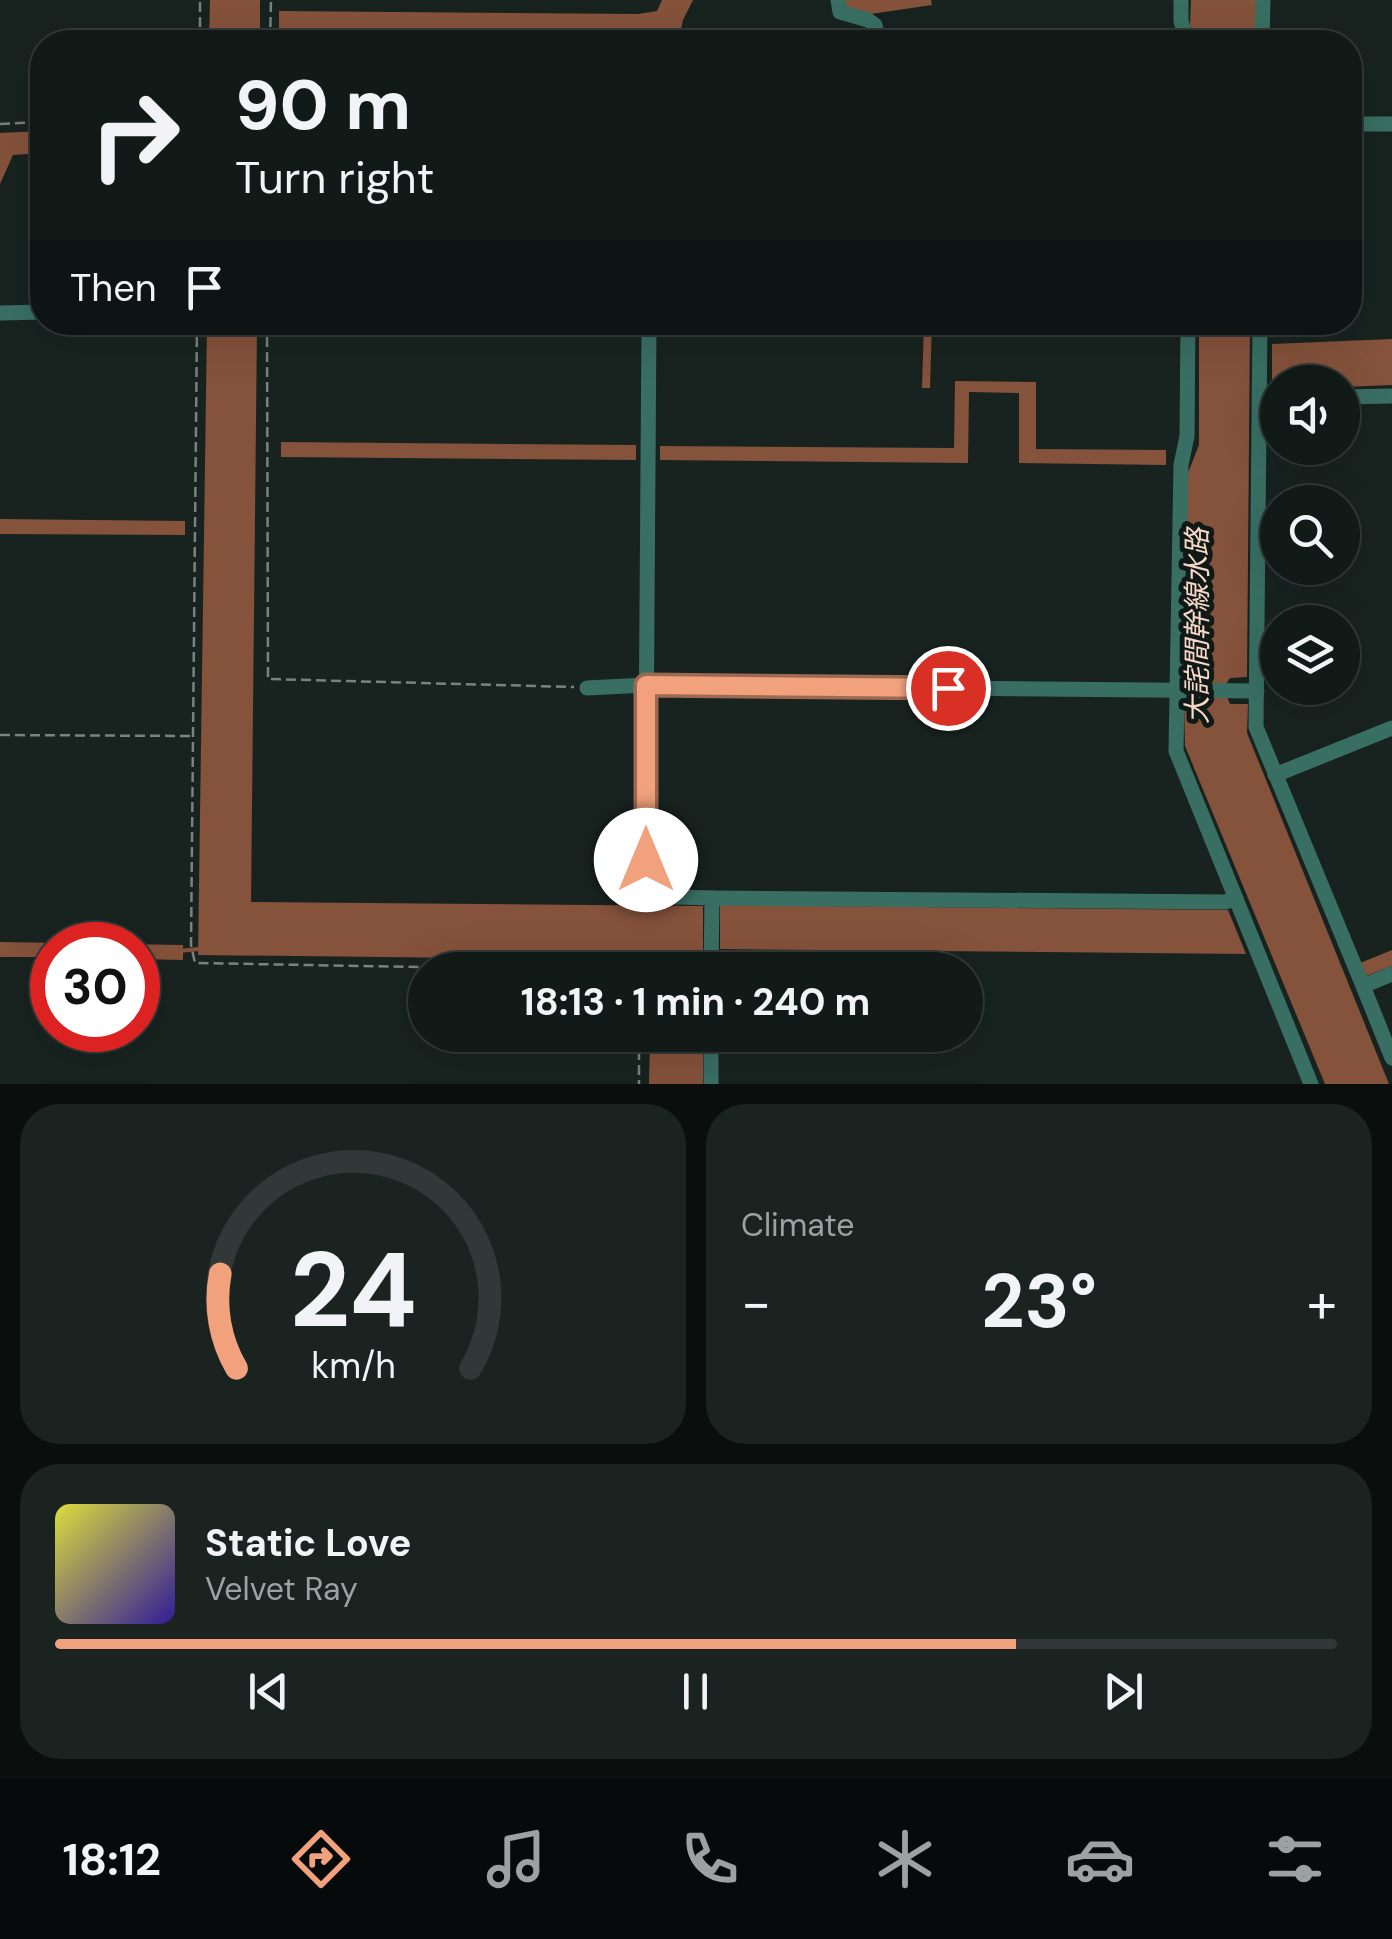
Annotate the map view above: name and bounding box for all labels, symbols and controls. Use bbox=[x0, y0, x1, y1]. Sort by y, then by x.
text: 90 m bbox=[235, 60, 411, 151]
icon: right bbox=[70, 70, 200, 200]
text: Turn right bbox=[235, 148, 434, 207]
icon: arrive bbox=[177, 260, 232, 315]
text: Then bbox=[70, 263, 157, 313]
map controls bbox=[1260, 365, 1360, 705]
button: sound bbox=[1260, 365, 1360, 465]
button: search bbox=[1260, 485, 1360, 585]
water label: 大詫間幹線水路 bbox=[1179, 526, 1216, 724]
button: layers bbox=[1260, 605, 1360, 705]
pin bbox=[906, 646, 991, 731]
icon: arrive bbox=[921, 661, 976, 716]
position arrow bbox=[594, 808, 698, 912]
speed limit sign: 30 bbox=[30, 922, 160, 1052]
text: 18:13 · 1 min · 240 m bbox=[521, 977, 870, 1027]
text: Climate bbox=[741, 1204, 855, 1246]
text: 24 bbox=[290, 1223, 416, 1358]
text: 23° bbox=[981, 1253, 1097, 1350]
text: − bbox=[741, 1267, 771, 1339]
text: + bbox=[1307, 1267, 1337, 1339]
text: km/h bbox=[311, 1343, 395, 1389]
text: Static Love bbox=[205, 1518, 411, 1568]
text: Velvet Ray bbox=[205, 1568, 358, 1610]
icon: previous bbox=[241, 1664, 296, 1719]
icon: pause bbox=[668, 1664, 723, 1719]
icon: next bbox=[1096, 1664, 1151, 1719]
icon: directions bbox=[286, 1824, 356, 1894]
icon: music bbox=[481, 1824, 551, 1894]
icon: phone bbox=[675, 1824, 745, 1894]
icon: climate bbox=[870, 1824, 940, 1894]
icon: car bbox=[1065, 1824, 1135, 1894]
icon: filters bbox=[1260, 1824, 1330, 1894]
text: 18:12 bbox=[62, 1830, 161, 1889]

